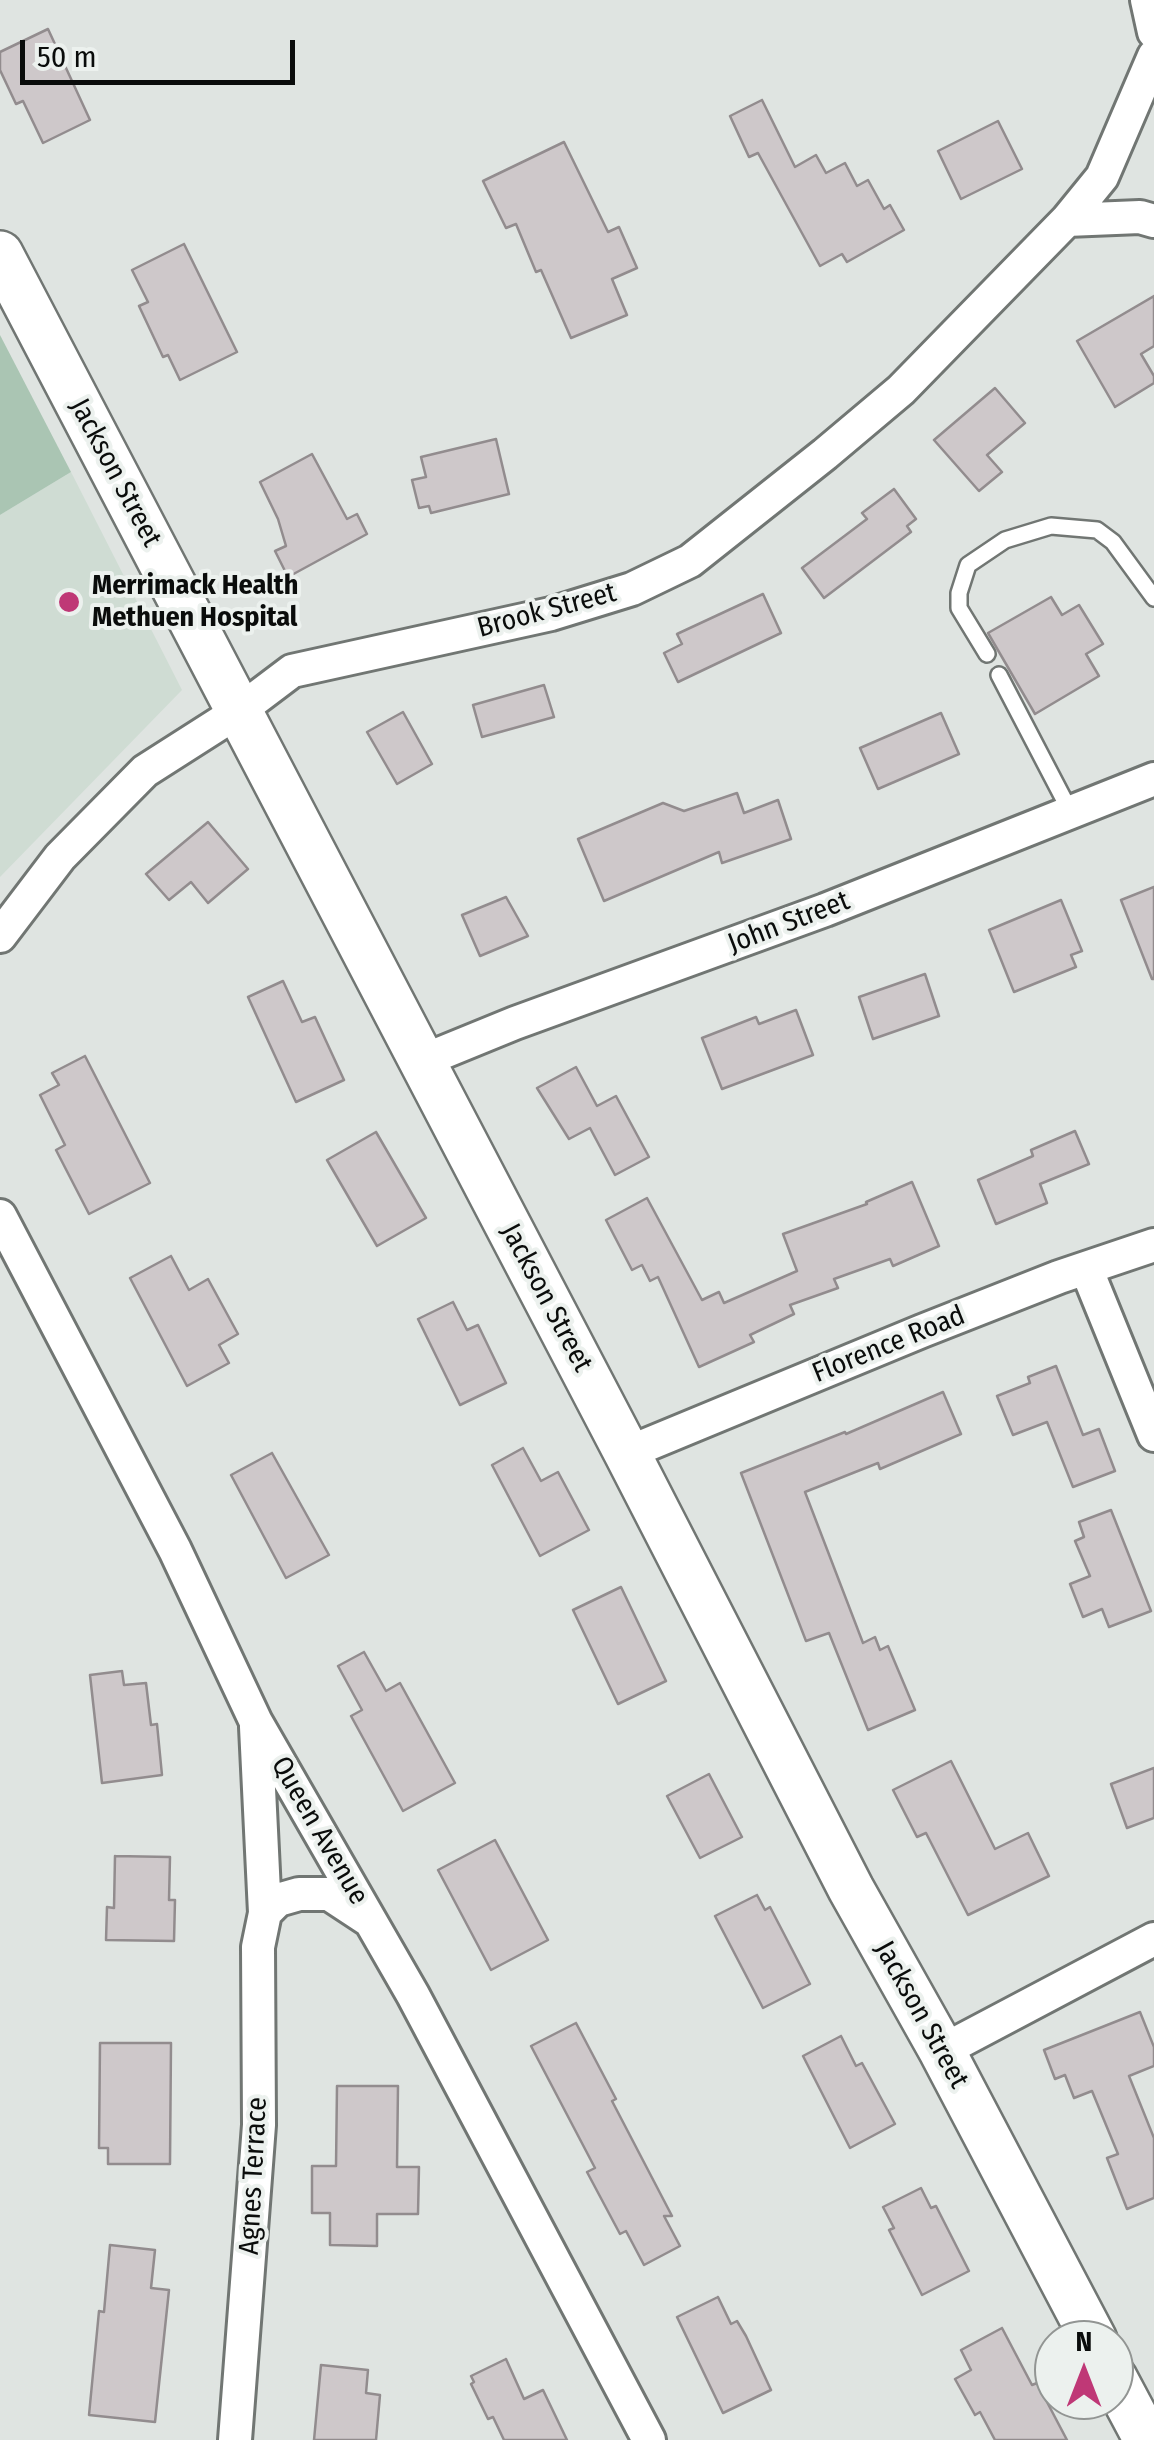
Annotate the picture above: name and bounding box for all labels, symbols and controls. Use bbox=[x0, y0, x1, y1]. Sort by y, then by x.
scale bar bbox=[25, 20, 300, 82]
text: 50 m bbox=[37, 39, 97, 75]
street label: Jackson Street bbox=[62, 393, 168, 553]
place label: Merrimack Health Methuen Hospital bbox=[92, 569, 298, 635]
street label: Brook Street bbox=[474, 576, 620, 646]
marker: Merrimack Health Methuen Hospital bbox=[56, 589, 82, 615]
street label: John Street bbox=[724, 885, 854, 961]
street label: Jackson Street bbox=[493, 1218, 599, 1378]
street label: Florence Road bbox=[808, 1299, 970, 1391]
street label: Queen Avenue bbox=[263, 1751, 375, 1911]
street label: Jackson Street bbox=[867, 1936, 975, 2094]
street label: Agnes Terrace bbox=[233, 2096, 275, 2256]
north arrow bbox=[1034, 2320, 1134, 2420]
text: N bbox=[1076, 2325, 1092, 2358]

